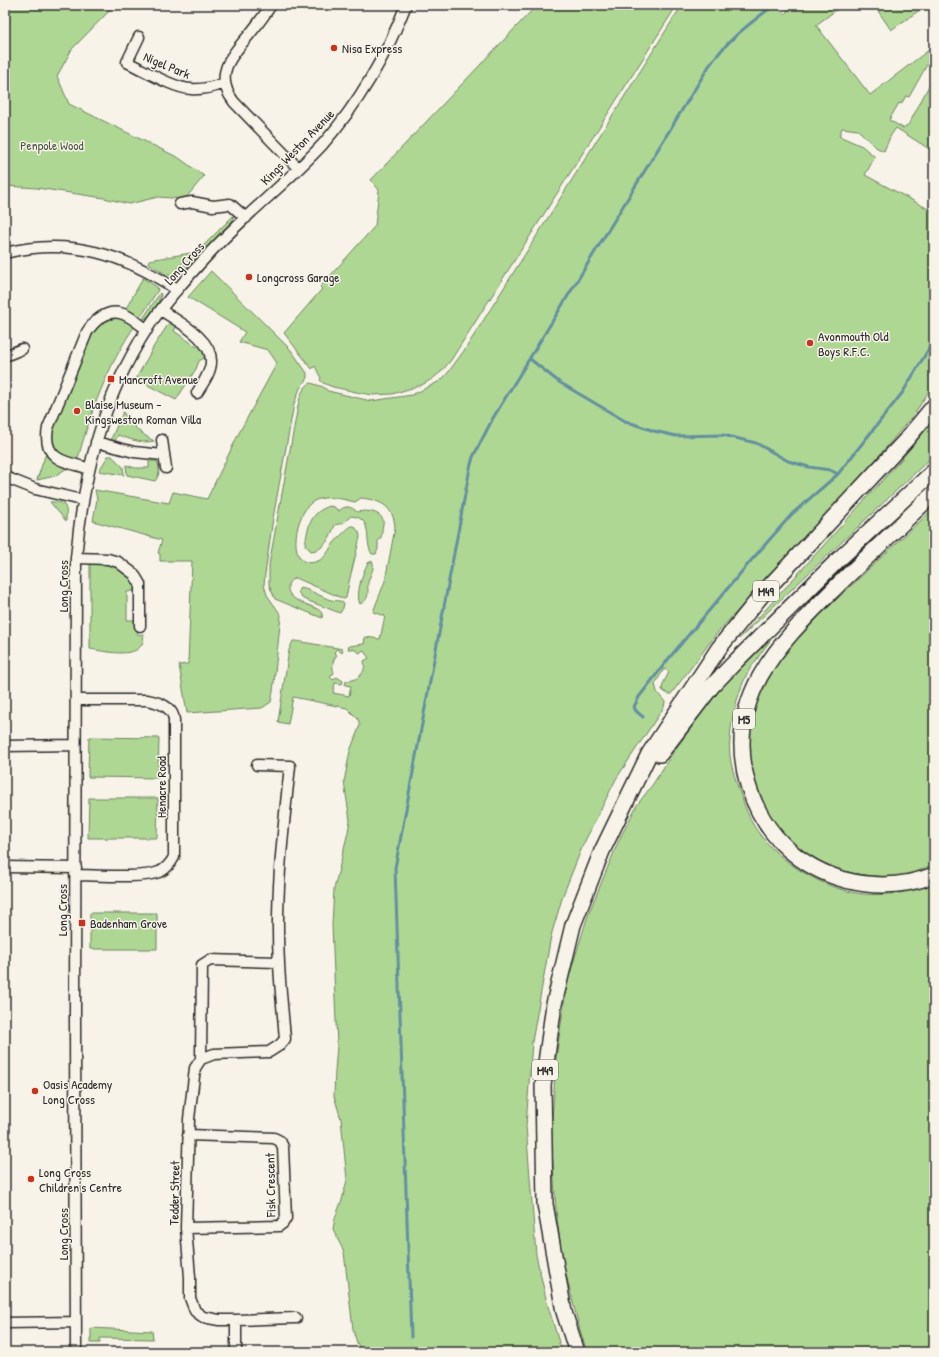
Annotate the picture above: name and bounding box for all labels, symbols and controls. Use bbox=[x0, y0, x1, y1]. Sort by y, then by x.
place label: Nisa Express bbox=[342, 39, 402, 57]
marker: Nisa Express bbox=[329, 43, 339, 53]
street label: Nigel Park bbox=[141, 47, 194, 83]
street label: Kings Weston Avenue bbox=[256, 105, 338, 189]
park label: Penpole Wood bbox=[20, 136, 84, 154]
street label: Long Cross bbox=[160, 238, 208, 288]
place label: Longcross Garage bbox=[257, 268, 339, 286]
marker: Longcross Garage bbox=[244, 272, 254, 282]
place label: Avonmouth Old Boys R.F.C. bbox=[818, 327, 889, 360]
marker: Avonmouth Old Boys R.F.C. bbox=[805, 338, 815, 348]
place label: Mancroft Avenue bbox=[119, 370, 198, 388]
marker: Mancroft Avenue bbox=[106, 374, 116, 384]
place label: Blaise Museum - Kingsweston Roman Villa bbox=[85, 395, 201, 428]
marker: Blaise Museum - Kingsweston Roman Villa bbox=[72, 406, 82, 416]
street label: Long Cross bbox=[54, 560, 72, 612]
road number: M49 bbox=[753, 581, 779, 601]
road number: M5 bbox=[733, 709, 755, 729]
street label: Henacre Road bbox=[152, 756, 170, 818]
street label: Long Cross bbox=[53, 884, 71, 936]
place label: Badenham Grove bbox=[90, 914, 167, 932]
marker: Badenham Grove bbox=[77, 918, 87, 928]
road number: M49 bbox=[532, 1060, 558, 1080]
place label: Oasis Academy Long Cross bbox=[43, 1075, 113, 1108]
marker: Oasis Academy Long Cross bbox=[30, 1086, 40, 1096]
street label: Fisk Crescent bbox=[260, 1152, 280, 1218]
street label: Tedder Street bbox=[164, 1160, 184, 1226]
place label: Long Cross Children's Centre bbox=[39, 1163, 122, 1196]
marker: Long Cross Children's Centre bbox=[26, 1174, 36, 1184]
street label: Long Cross bbox=[54, 1208, 72, 1260]

